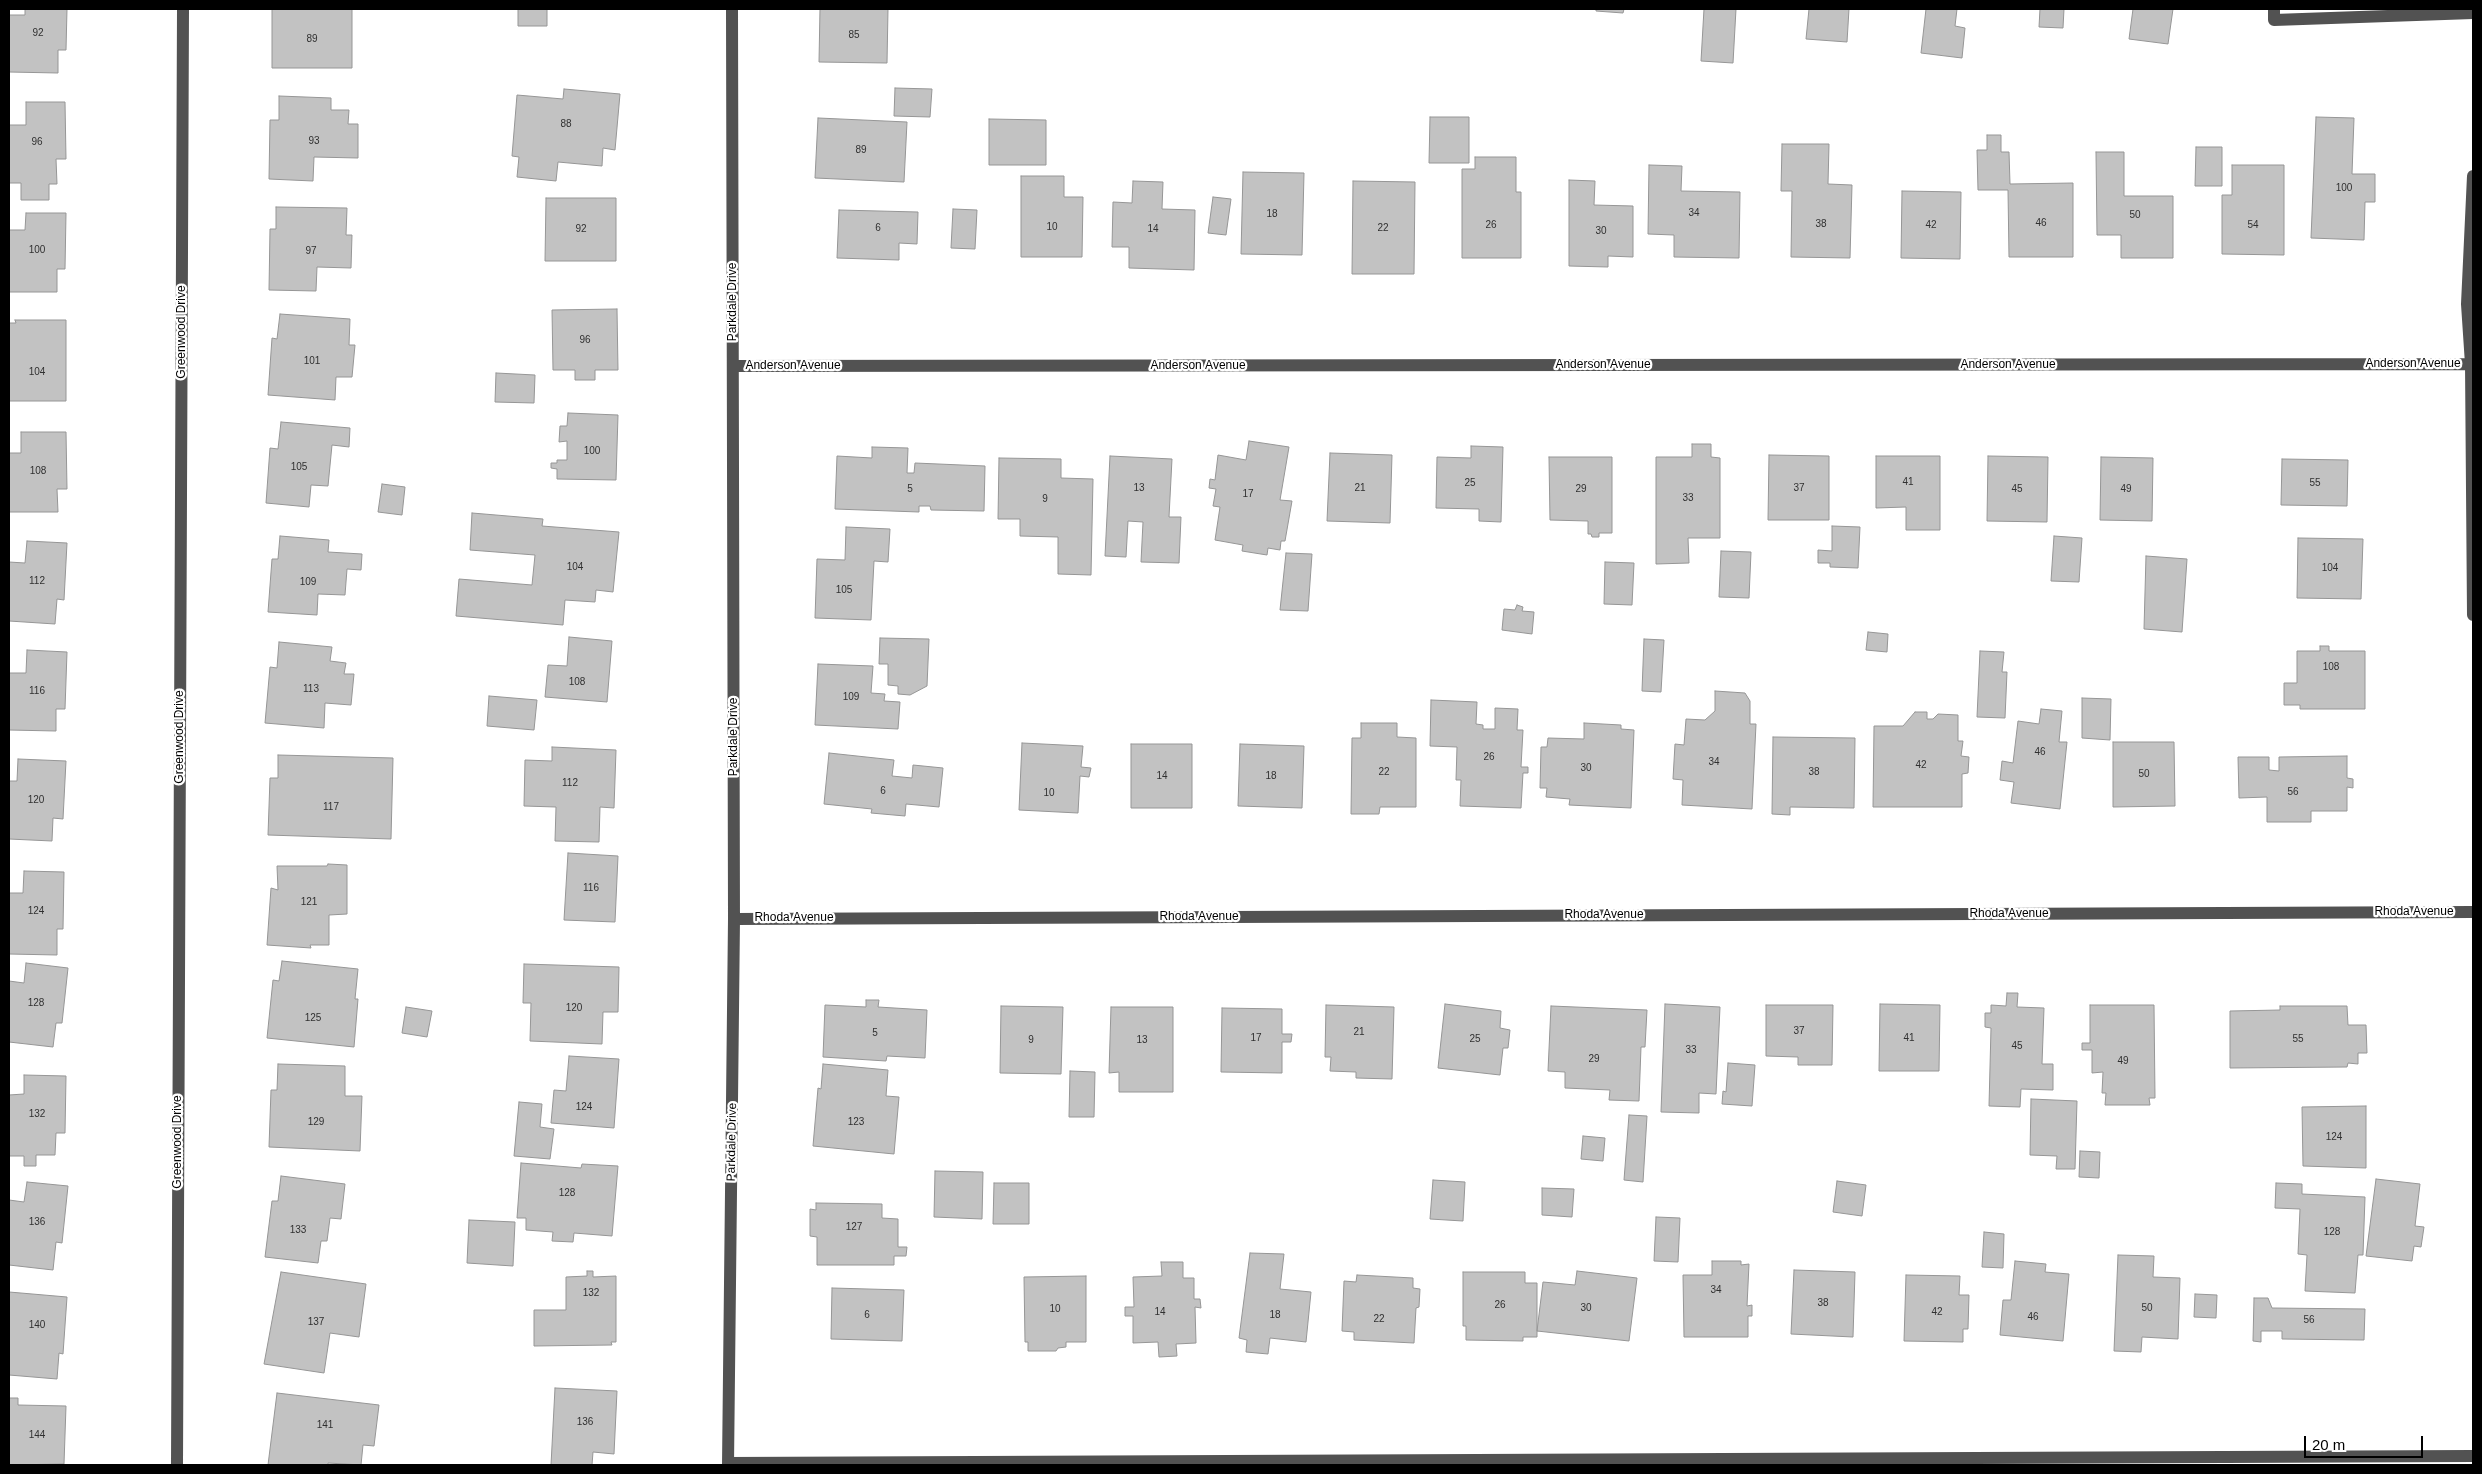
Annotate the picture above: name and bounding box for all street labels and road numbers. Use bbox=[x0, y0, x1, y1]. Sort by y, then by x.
street label: Parkdale Drive bbox=[726, 263, 740, 341]
street label: Greenwood Drive bbox=[175, 285, 189, 379]
street label: Anderson Avenue bbox=[2365, 357, 2461, 371]
street label: Anderson Avenue bbox=[1555, 358, 1651, 372]
street label: Anderson Avenue bbox=[1960, 358, 2056, 372]
street label: Anderson Avenue bbox=[745, 359, 841, 373]
street label: Anderson Avenue bbox=[1150, 359, 1246, 373]
street label: Greenwood Drive bbox=[173, 690, 187, 784]
street label: Parkdale Drive bbox=[727, 698, 741, 776]
street label: Rhoda Avenue bbox=[2374, 905, 2454, 919]
street label: Rhoda Avenue bbox=[1969, 907, 2049, 921]
street label: Rhoda Avenue bbox=[1564, 908, 1644, 922]
street label: Rhoda Avenue bbox=[1159, 910, 1239, 924]
street label: Rhoda Avenue bbox=[754, 911, 834, 925]
street label: Greenwood Drive bbox=[171, 1095, 185, 1189]
street label: Parkdale Drive bbox=[724, 1103, 740, 1181]

